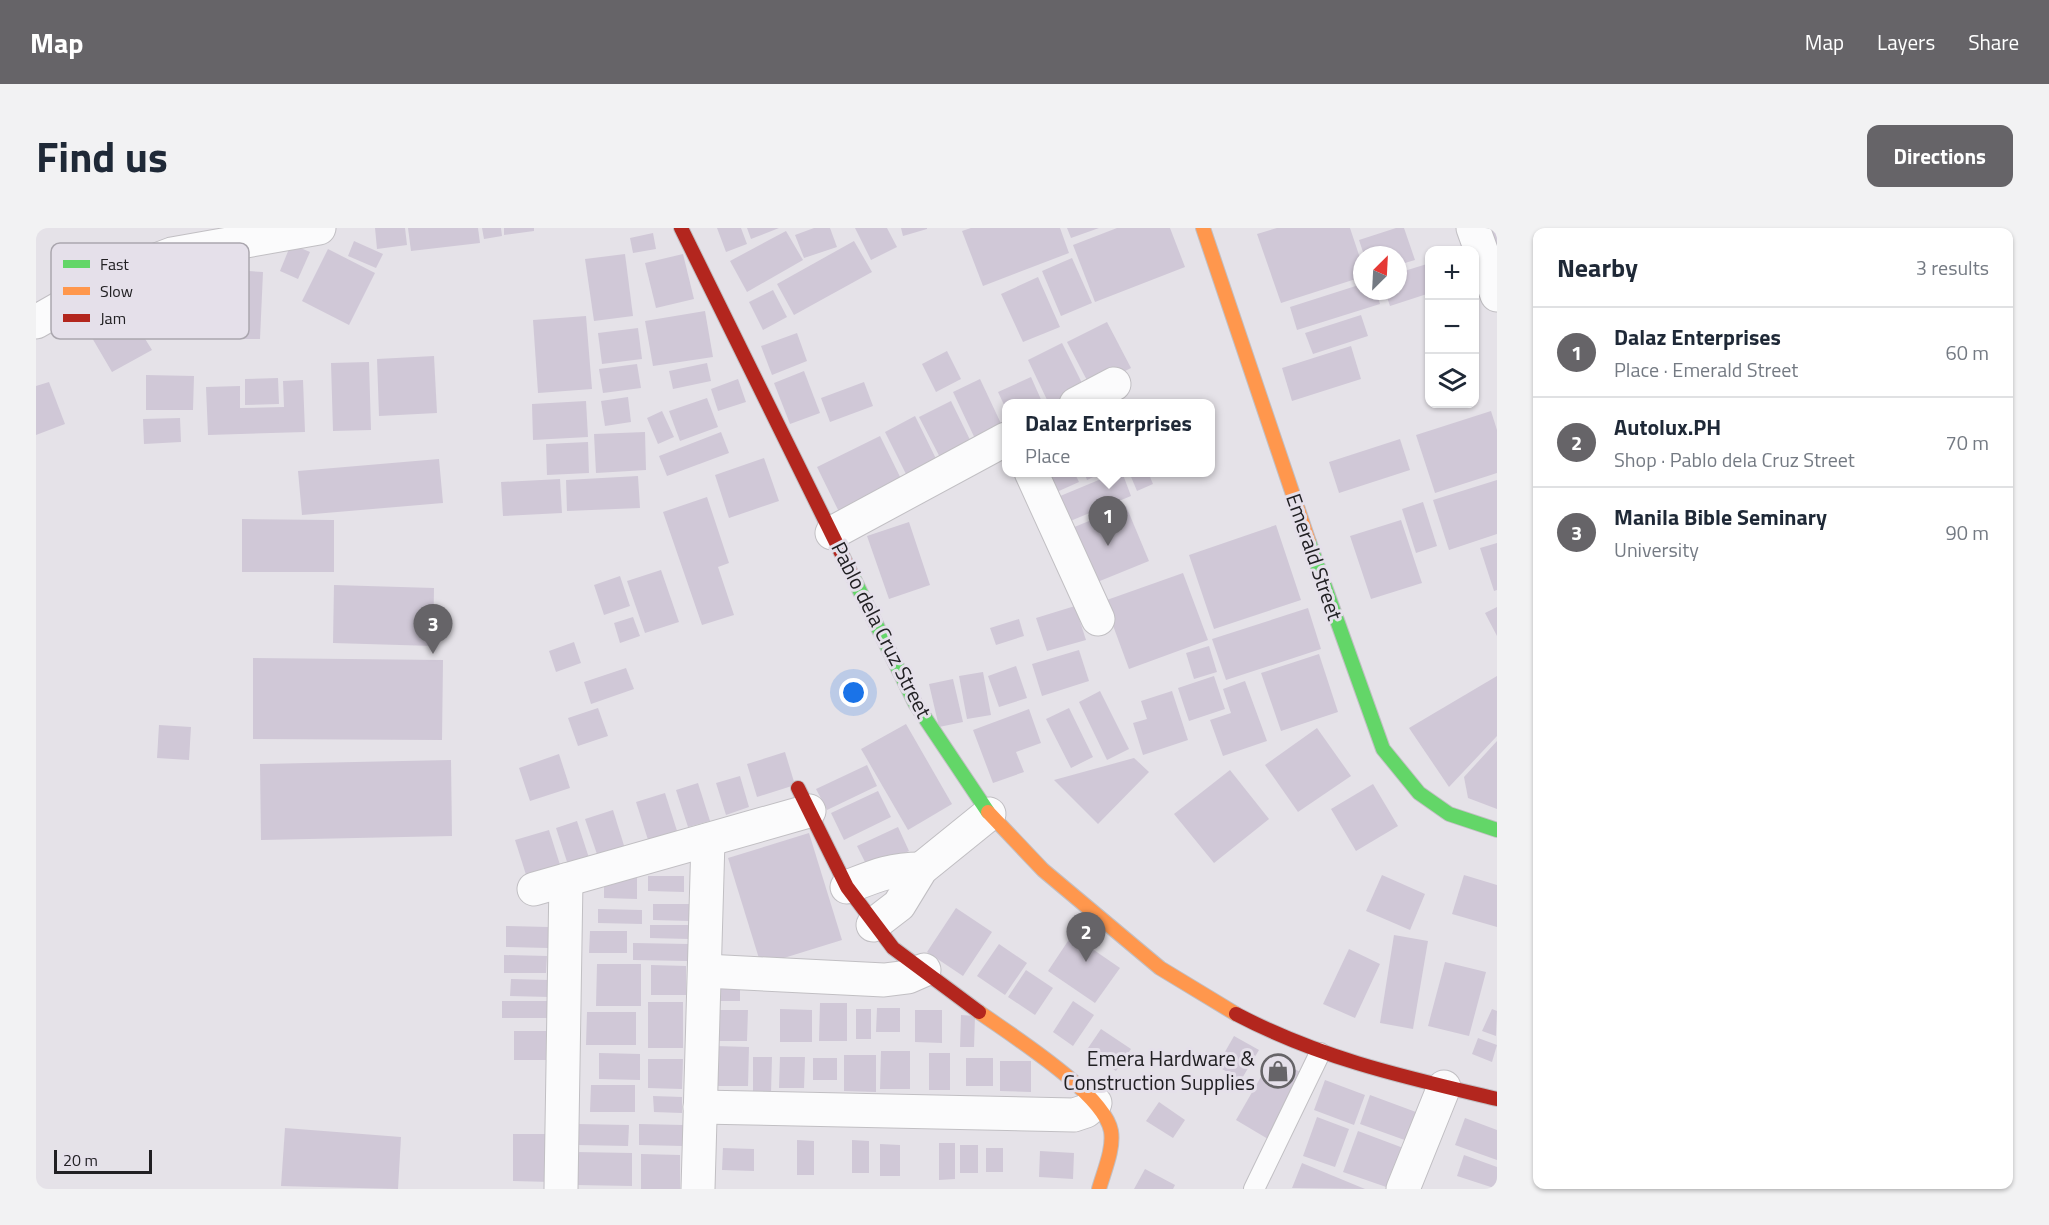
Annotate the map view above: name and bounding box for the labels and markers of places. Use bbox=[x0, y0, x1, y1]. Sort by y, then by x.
pin: 1 bbox=[1088, 496, 1128, 546]
pin: 3 bbox=[414, 604, 452, 654]
pin: 2 bbox=[1066, 912, 1106, 962]
place label: Emera Hardware & Construction Supplies bbox=[1063, 1042, 1256, 1098]
shop icon: Emera Hardware & Construction Supplies bbox=[1260, 1053, 1296, 1089]

